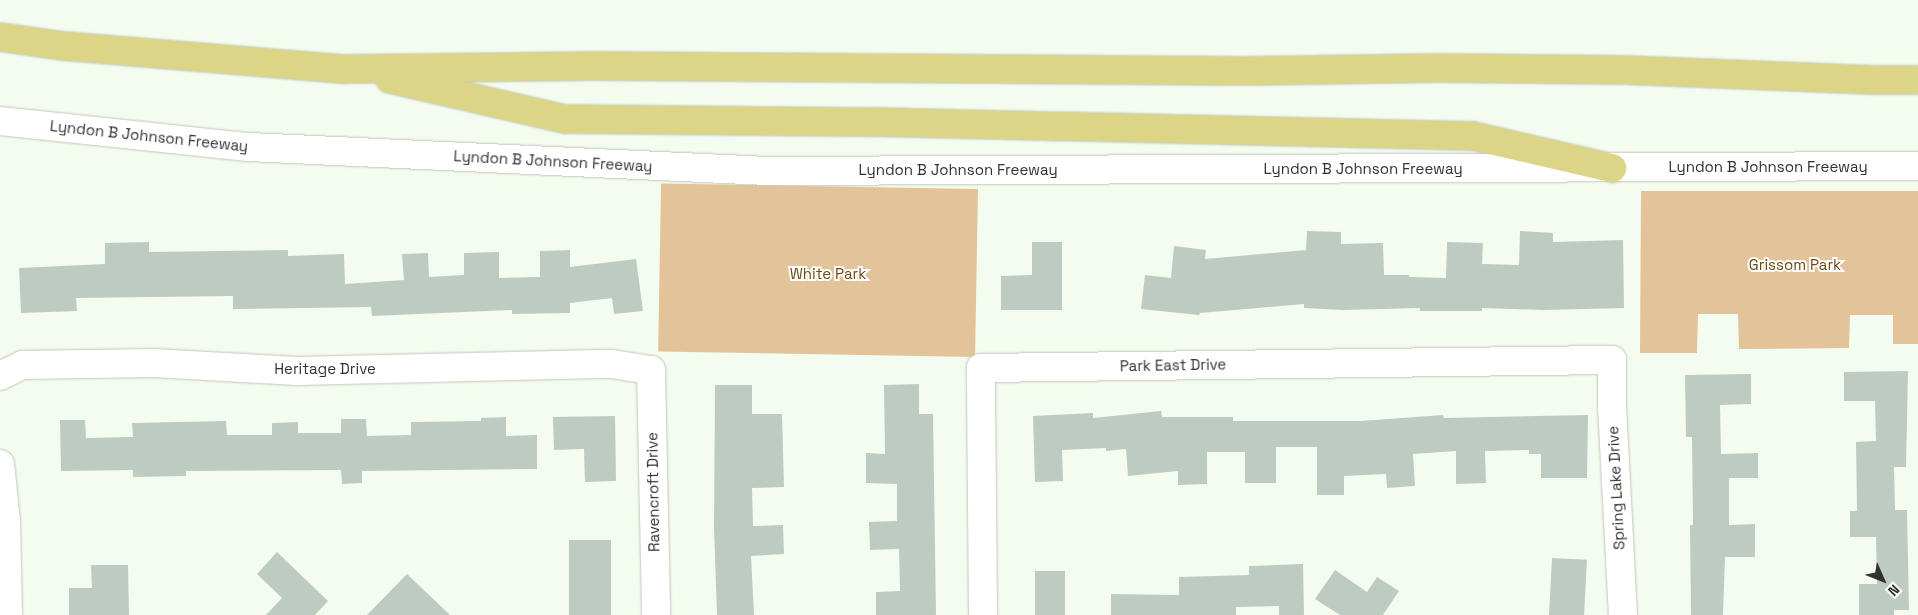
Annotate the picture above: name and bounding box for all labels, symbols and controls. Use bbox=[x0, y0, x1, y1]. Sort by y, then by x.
street label: Lyndon B Johnson Freeway bbox=[49, 117, 249, 155]
street label: Lyndon B Johnson Freeway bbox=[453, 147, 653, 175]
street label: Lyndon B Johnson Freeway bbox=[1668, 158, 1868, 176]
street label: Lyndon B Johnson Freeway bbox=[1263, 160, 1463, 178]
street label: Lyndon B Johnson Freeway bbox=[858, 161, 1058, 179]
park label: Grissom Park bbox=[1749, 256, 1841, 274]
park label: White Park bbox=[790, 265, 866, 283]
street label: Park East Drive bbox=[1120, 355, 1226, 375]
street label: Heritage Drive bbox=[274, 360, 376, 378]
street label: Spring Lake Drive bbox=[1604, 426, 1628, 550]
street label: Ravencroft Drive bbox=[643, 432, 663, 552]
north arrow bbox=[1858, 555, 1908, 605]
text: N bbox=[1884, 581, 1904, 600]

